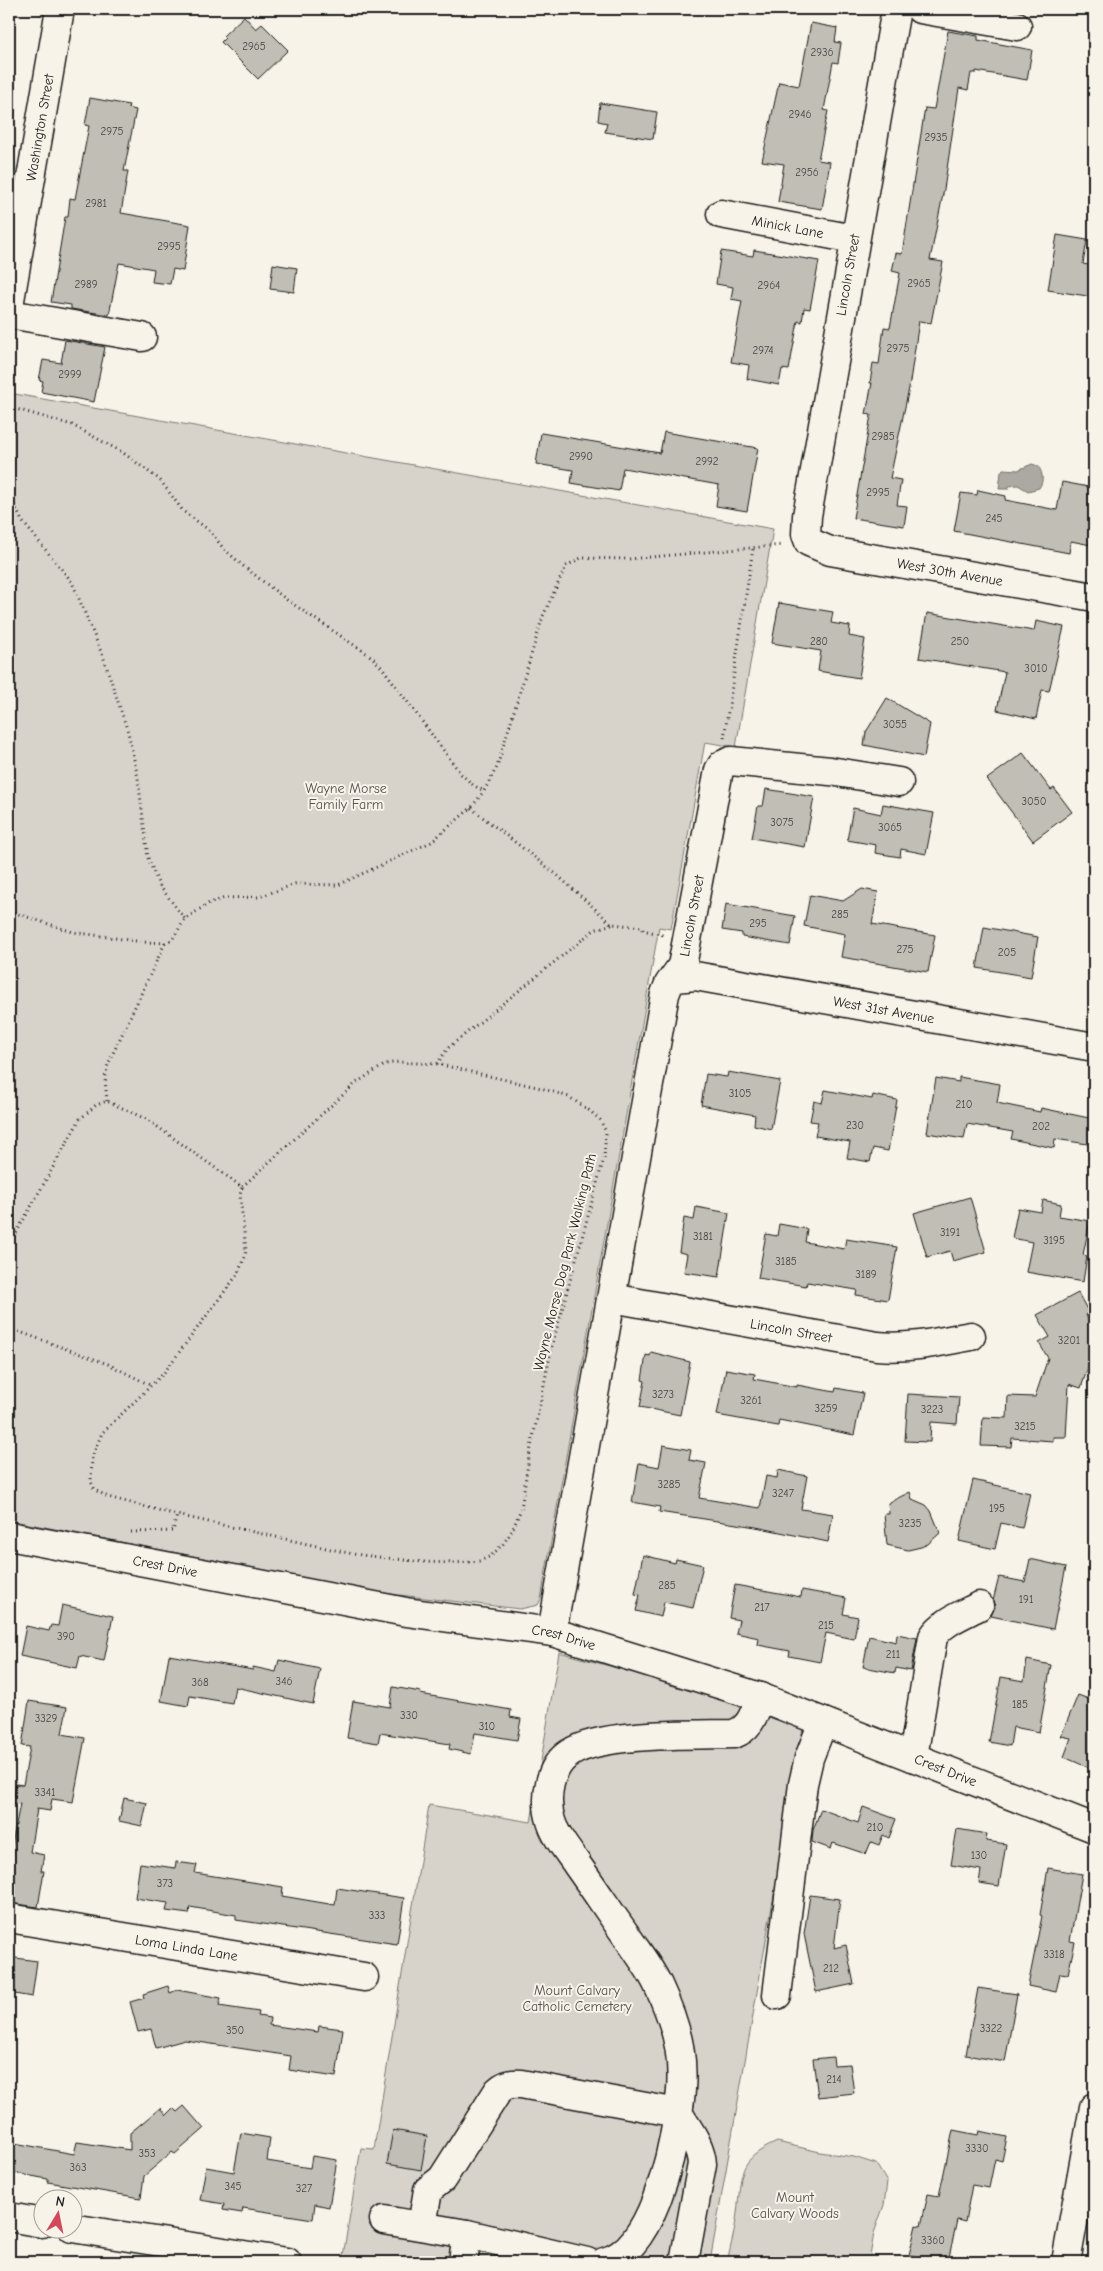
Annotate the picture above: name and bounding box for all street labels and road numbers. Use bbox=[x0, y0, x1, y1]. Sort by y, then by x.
street label: Washington Street bbox=[22, 72, 57, 183]
street label: Minick Lane bbox=[750, 211, 825, 242]
street label: Lincoln Street bbox=[832, 232, 864, 317]
street label: West 30th Avenue bbox=[896, 554, 1004, 589]
street label: Lincoln Street bbox=[675, 873, 708, 958]
street label: West 31st Avenue bbox=[832, 992, 936, 1027]
street label: Wayne Morse Dog Park Walking Path bbox=[530, 1152, 600, 1372]
street label: Lincoln Street bbox=[749, 1315, 834, 1346]
street label: Crest Drive bbox=[131, 1551, 199, 1580]
street label: Crest Drive bbox=[531, 1621, 598, 1654]
street label: Crest Drive bbox=[912, 1750, 979, 1790]
street label: Loma Linda Lane bbox=[134, 1931, 239, 1964]

